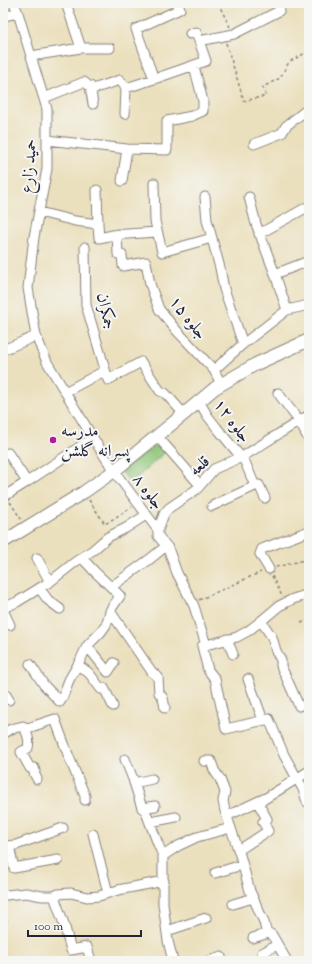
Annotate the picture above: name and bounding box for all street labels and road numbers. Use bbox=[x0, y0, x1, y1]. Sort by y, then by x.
street label: حمید زارع bbox=[16, 138, 44, 194]
street label: جمکران bbox=[89, 291, 121, 332]
street label: جلوه ۱۵ bbox=[163, 291, 212, 345]
street label: جلوه ۱۲ bbox=[207, 394, 256, 448]
street label: قلعه bbox=[185, 451, 216, 482]
street label: جلوه ۸ bbox=[126, 469, 169, 515]

